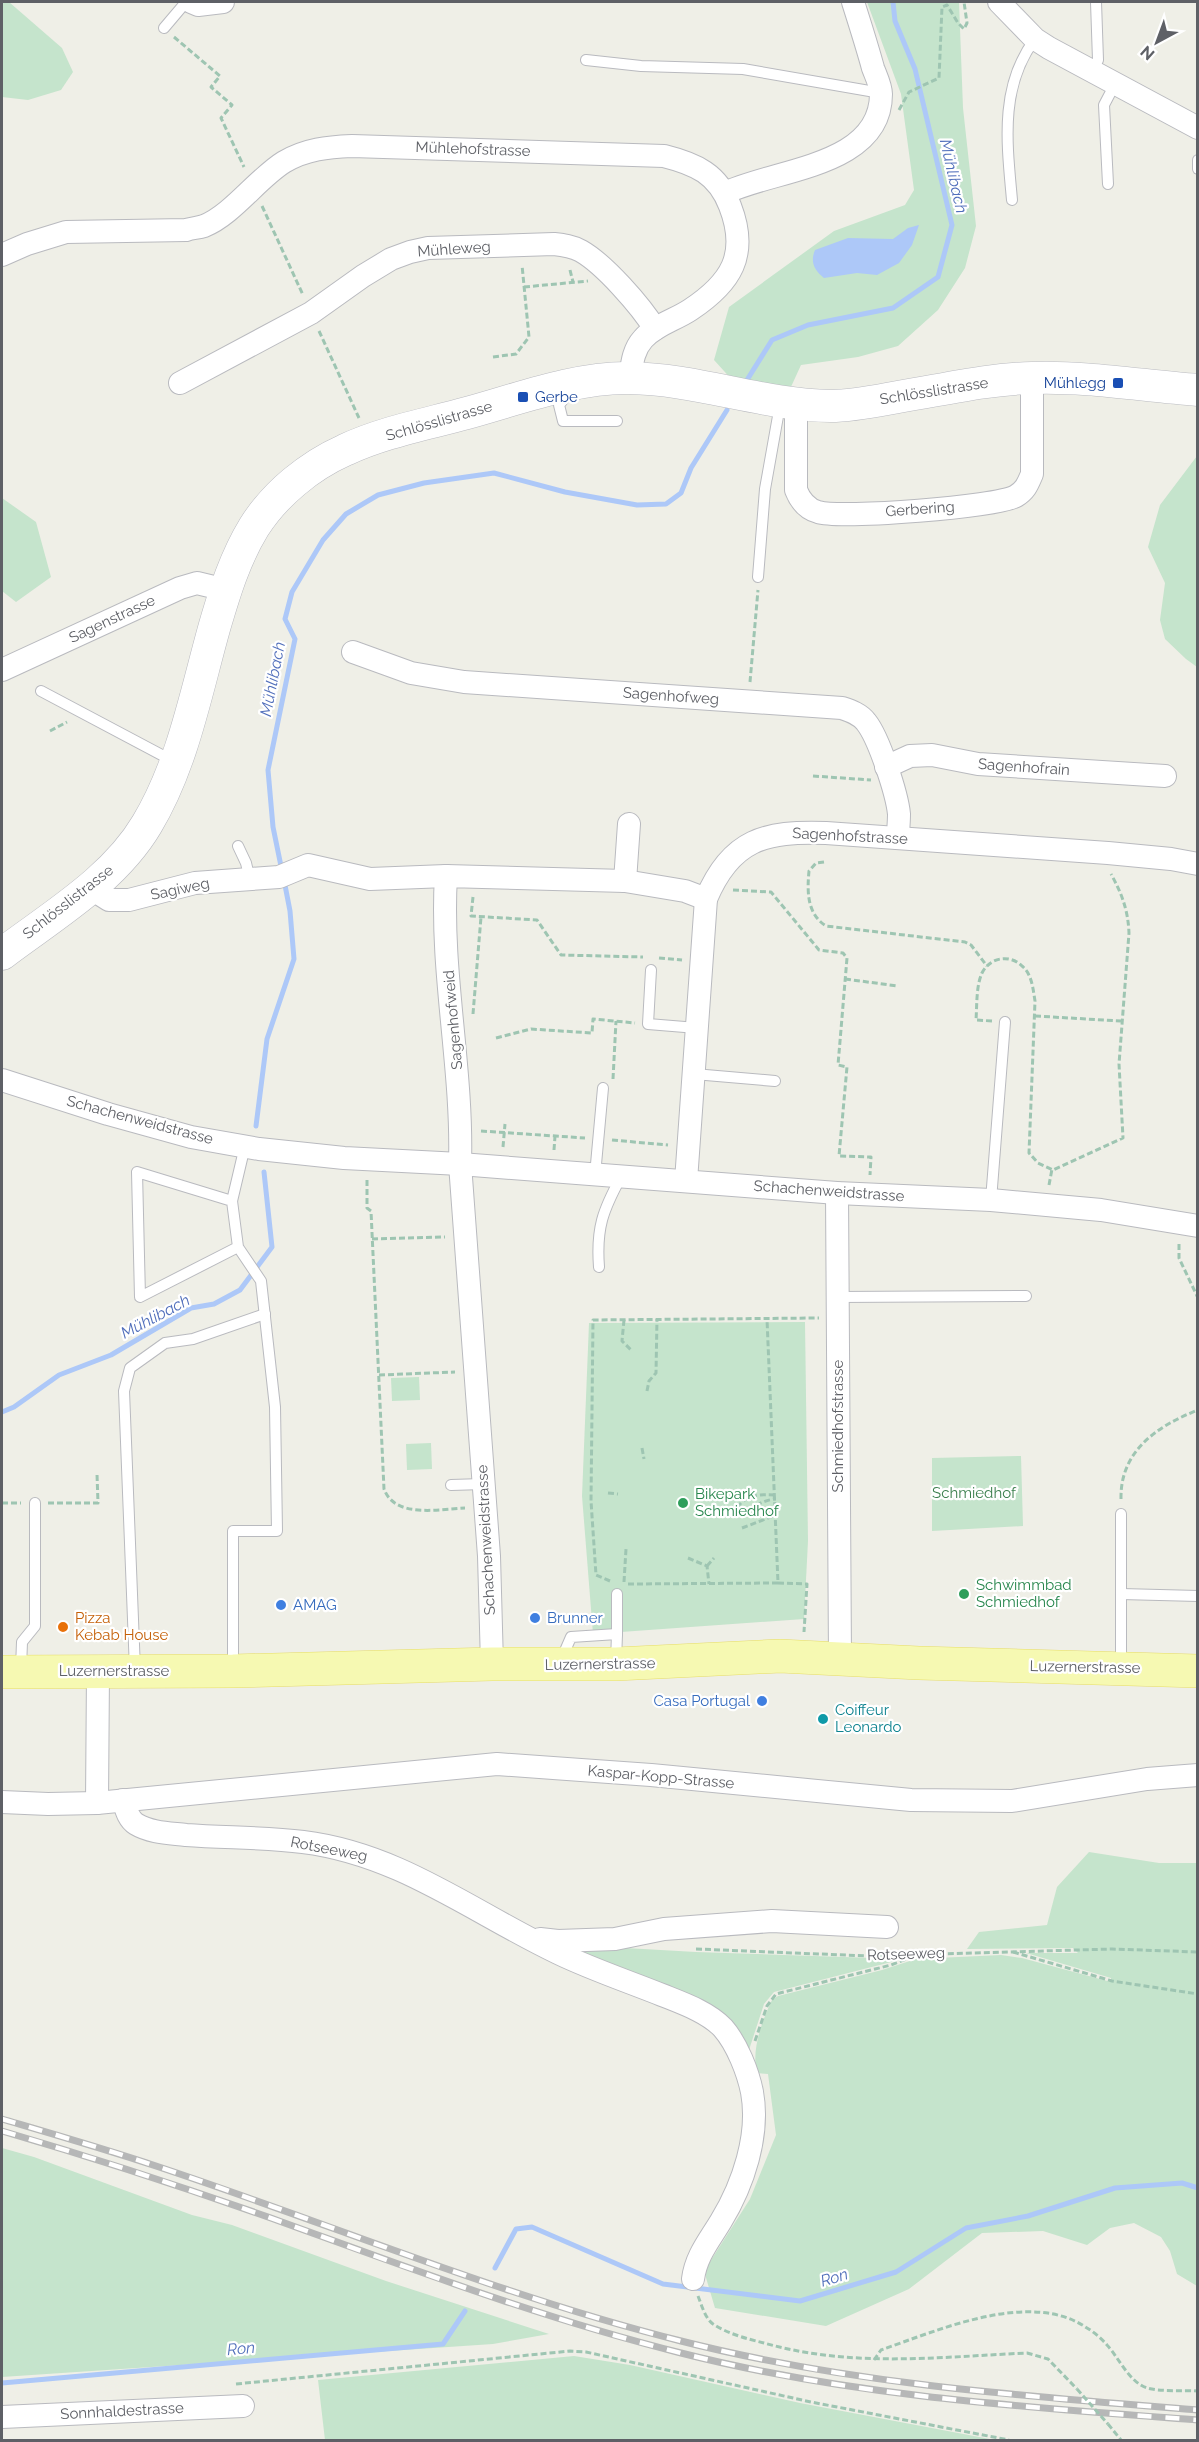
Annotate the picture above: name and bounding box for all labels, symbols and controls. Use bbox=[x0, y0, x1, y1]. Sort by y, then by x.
north arrow bbox=[1127, 12, 1187, 72]
text: N bbox=[1137, 42, 1158, 64]
water label: Mühlibach bbox=[936, 137, 971, 215]
street label: Mühlehofstrasse bbox=[415, 138, 531, 160]
street label: Mühleweg bbox=[417, 237, 491, 261]
street label: Schlösslistrasse bbox=[878, 373, 990, 408]
place label: Mühlegg bbox=[1044, 374, 1106, 392]
marker: Mühlegg bbox=[1111, 376, 1125, 390]
place label: Gerbe bbox=[535, 388, 578, 406]
marker: Gerbe bbox=[516, 390, 530, 404]
street label: Schlösslistrasse bbox=[384, 397, 494, 445]
street label: Gerbering bbox=[885, 498, 955, 520]
street label: Sagenstrasse bbox=[66, 591, 158, 647]
water label: Mühlibach bbox=[256, 640, 289, 718]
street label: Sagenhofweg bbox=[622, 684, 720, 708]
street label: Sagenhofrain bbox=[977, 755, 1071, 779]
street label: Sagenhofstrasse bbox=[792, 824, 908, 848]
street label: Schlösslistrasse bbox=[19, 861, 117, 943]
street label: Sagiweg bbox=[149, 874, 211, 904]
street label: Sagenhofweid bbox=[440, 969, 466, 1071]
street label: Schachenweidstrasse bbox=[65, 1092, 215, 1148]
street label: Schachenweidstrasse bbox=[753, 1177, 905, 1205]
water label: Mühlibach bbox=[117, 1290, 193, 1343]
street label: Schmiedhofstrasse bbox=[829, 1359, 847, 1492]
street label: Schachenweidstrasse bbox=[473, 1464, 499, 1616]
park label: Schmiedhof bbox=[932, 1484, 1017, 1502]
place label: Bikepark Schmiedhof bbox=[695, 1485, 780, 1520]
marker: Bikepark Schmiedhof bbox=[676, 1496, 690, 1510]
place label: Schwimmbad Schmiedhof bbox=[976, 1576, 1072, 1611]
marker: Schwimmbad Schmiedhof bbox=[957, 1587, 971, 1601]
place label: AMAG bbox=[293, 1596, 337, 1614]
marker: AMAG bbox=[274, 1598, 288, 1612]
place label: Pizza Kebab House bbox=[75, 1609, 169, 1644]
place label: Brunner bbox=[547, 1609, 603, 1627]
marker: Brunner bbox=[528, 1611, 542, 1625]
marker: Pizza Kebab House bbox=[56, 1620, 70, 1634]
street label: Luzernerstrasse bbox=[544, 1654, 656, 1674]
street label: Luzernerstrasse bbox=[1029, 1657, 1141, 1677]
street label: Luzernerstrasse bbox=[59, 1662, 170, 1680]
place label: Casa Portugal bbox=[653, 1692, 751, 1710]
marker: Casa Portugal bbox=[755, 1694, 769, 1708]
place label: Coiffeur Leonardo bbox=[835, 1701, 902, 1736]
marker: Coiffeur Leonardo bbox=[816, 1712, 830, 1726]
street label: Kaspar-Kopp-Strasse bbox=[587, 1762, 735, 1792]
street label: Rotseeweg bbox=[289, 1833, 369, 1865]
street label: Rotseeweg bbox=[867, 1944, 945, 1964]
water label: Ron bbox=[818, 2264, 850, 2291]
water label: Ron bbox=[226, 2338, 256, 2359]
street label: Sonnhaldestrasse bbox=[60, 2399, 184, 2423]

